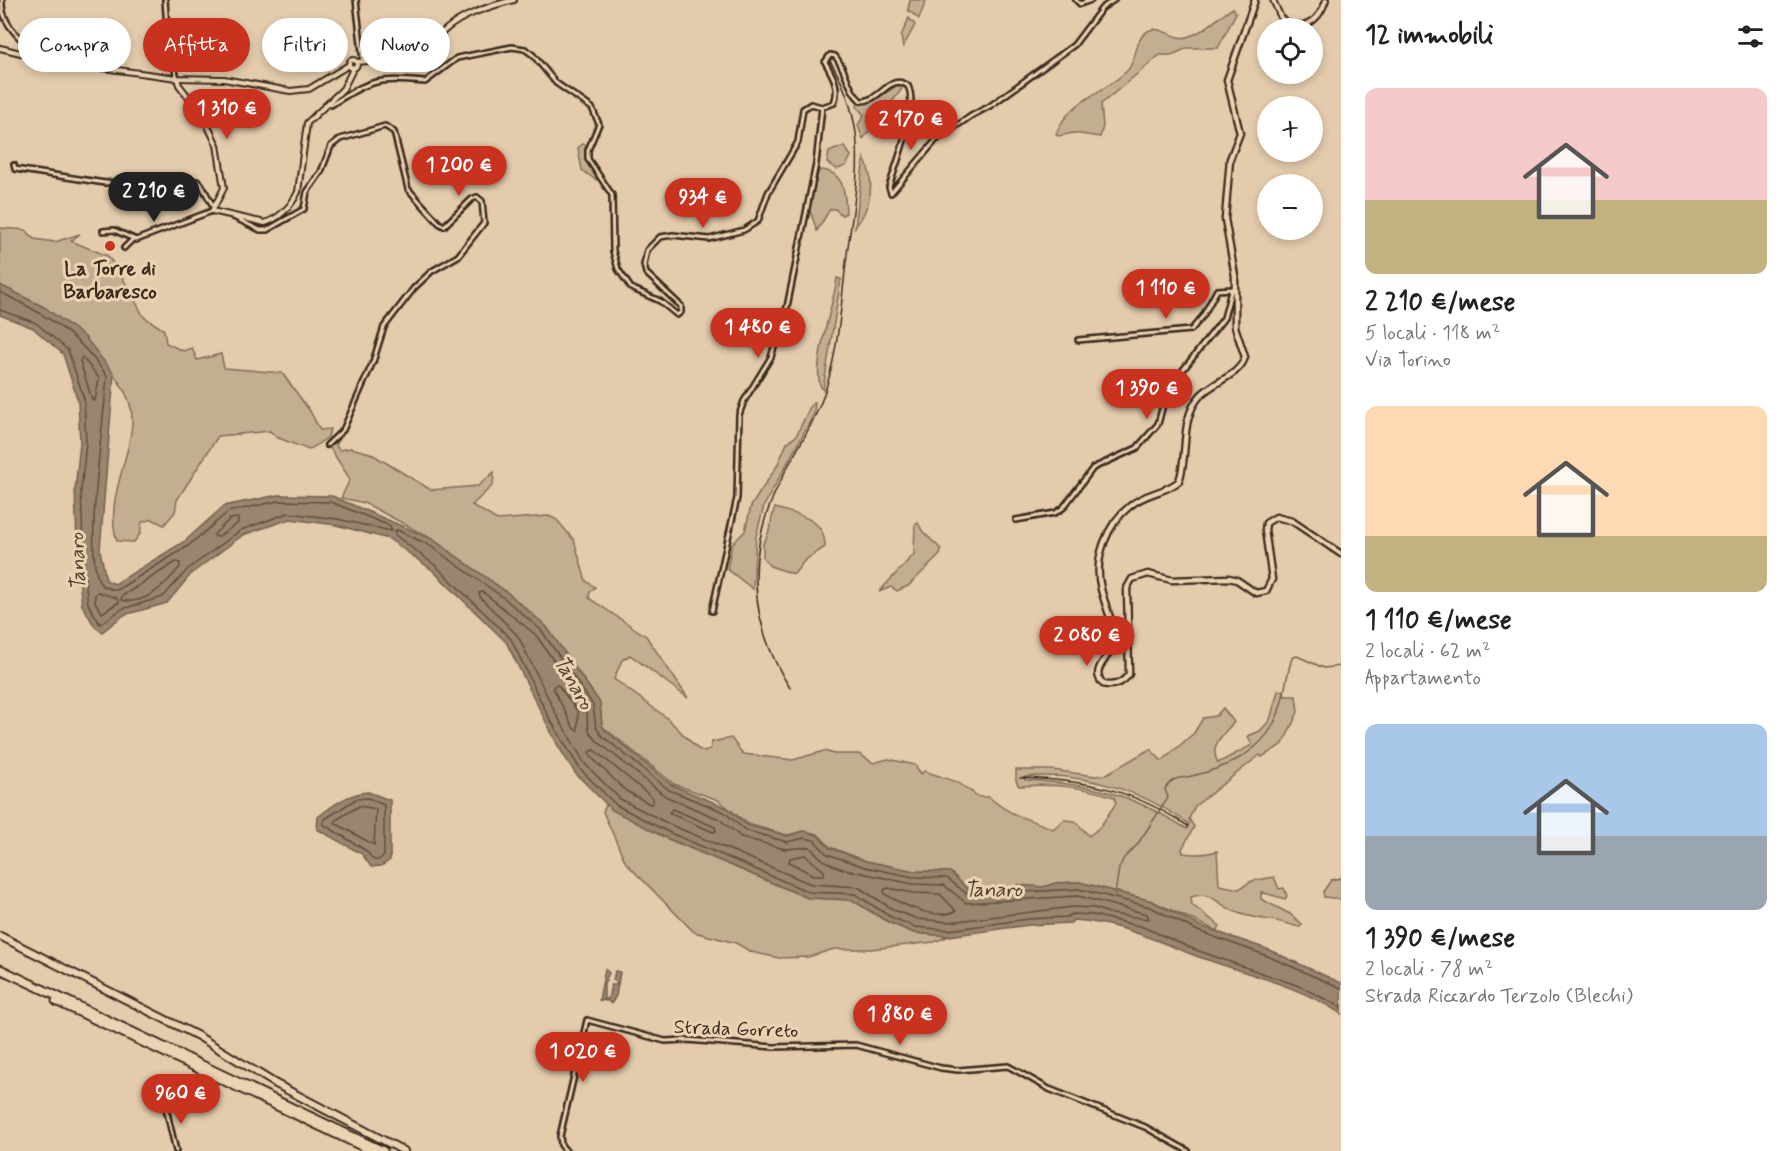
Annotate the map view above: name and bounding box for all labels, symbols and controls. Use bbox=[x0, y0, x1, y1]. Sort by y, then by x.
chip: Compra bbox=[18, 18, 131, 72]
chip: Affitta bbox=[143, 18, 250, 72]
chip: Filtri bbox=[262, 18, 348, 72]
chip: Nuovo bbox=[360, 18, 450, 72]
map controls bbox=[1257, 18, 1323, 240]
button: locate bbox=[1257, 18, 1323, 84]
text: 12 immobili bbox=[1365, 19, 1493, 53]
icon: filters bbox=[1734, 20, 1767, 53]
pin: 1 310 € bbox=[172, 89, 282, 140]
text: 1 310 € bbox=[197, 95, 257, 122]
button: + bbox=[1257, 96, 1323, 162]
pin: 2 170 € bbox=[856, 100, 966, 151]
text: 2 170 € bbox=[879, 106, 943, 133]
icon: home bbox=[1512, 127, 1620, 235]
pin: 1 200 € bbox=[404, 146, 514, 197]
text: 1 200 € bbox=[426, 152, 492, 179]
pin: 2 210 € bbox=[99, 172, 209, 223]
button: − bbox=[1257, 174, 1323, 240]
text: 2 210 € bbox=[122, 178, 186, 205]
pin: 934 € bbox=[661, 178, 745, 229]
text: 934 € bbox=[679, 184, 727, 211]
marker: La Torre di Barbaresco bbox=[103, 239, 117, 253]
place label: La Torre di Barbaresco bbox=[63, 256, 157, 306]
pin: 1 110 € bbox=[1111, 269, 1221, 320]
text: 1 110 € bbox=[1136, 275, 1196, 302]
text: 2 210 €/mese bbox=[1365, 286, 1515, 320]
pin: 1 480 € bbox=[703, 308, 813, 359]
text: 1 480 € bbox=[725, 314, 792, 341]
text: 5 locali · 118 m² bbox=[1365, 320, 1500, 347]
text: Via Torino bbox=[1365, 347, 1451, 374]
pin: 1 390 € bbox=[1092, 369, 1202, 420]
text: 1 390 € bbox=[1115, 375, 1179, 402]
icon: home bbox=[1512, 445, 1620, 553]
water label: Tanaro bbox=[63, 531, 93, 592]
text: 1 110 €/mese bbox=[1365, 604, 1512, 638]
pin: 2 080 € bbox=[1032, 616, 1142, 667]
text: 2 080 € bbox=[1053, 622, 1121, 649]
text: 2 locali · 62 m² bbox=[1365, 638, 1491, 665]
water label: Tanaro bbox=[546, 650, 600, 716]
text: Appartamento bbox=[1365, 665, 1481, 692]
icon: home bbox=[1512, 763, 1620, 871]
water label: Tanaro bbox=[964, 876, 1023, 904]
text: 1 390 €/mese bbox=[1365, 922, 1515, 956]
text: 2 locali · 78 m² bbox=[1365, 956, 1493, 983]
text: Strada Riccardo Terzolo (Blechi) bbox=[1365, 983, 1633, 1010]
pin: 1 880 € bbox=[845, 995, 955, 1046]
text: 1 880 € bbox=[867, 1001, 933, 1028]
street label: Strada Gorreto bbox=[673, 1014, 799, 1045]
pin: 1 020 € bbox=[528, 1032, 638, 1083]
text: 1 020 € bbox=[549, 1038, 617, 1065]
pin: 960 € bbox=[139, 1074, 223, 1125]
text: 960 € bbox=[155, 1080, 207, 1107]

